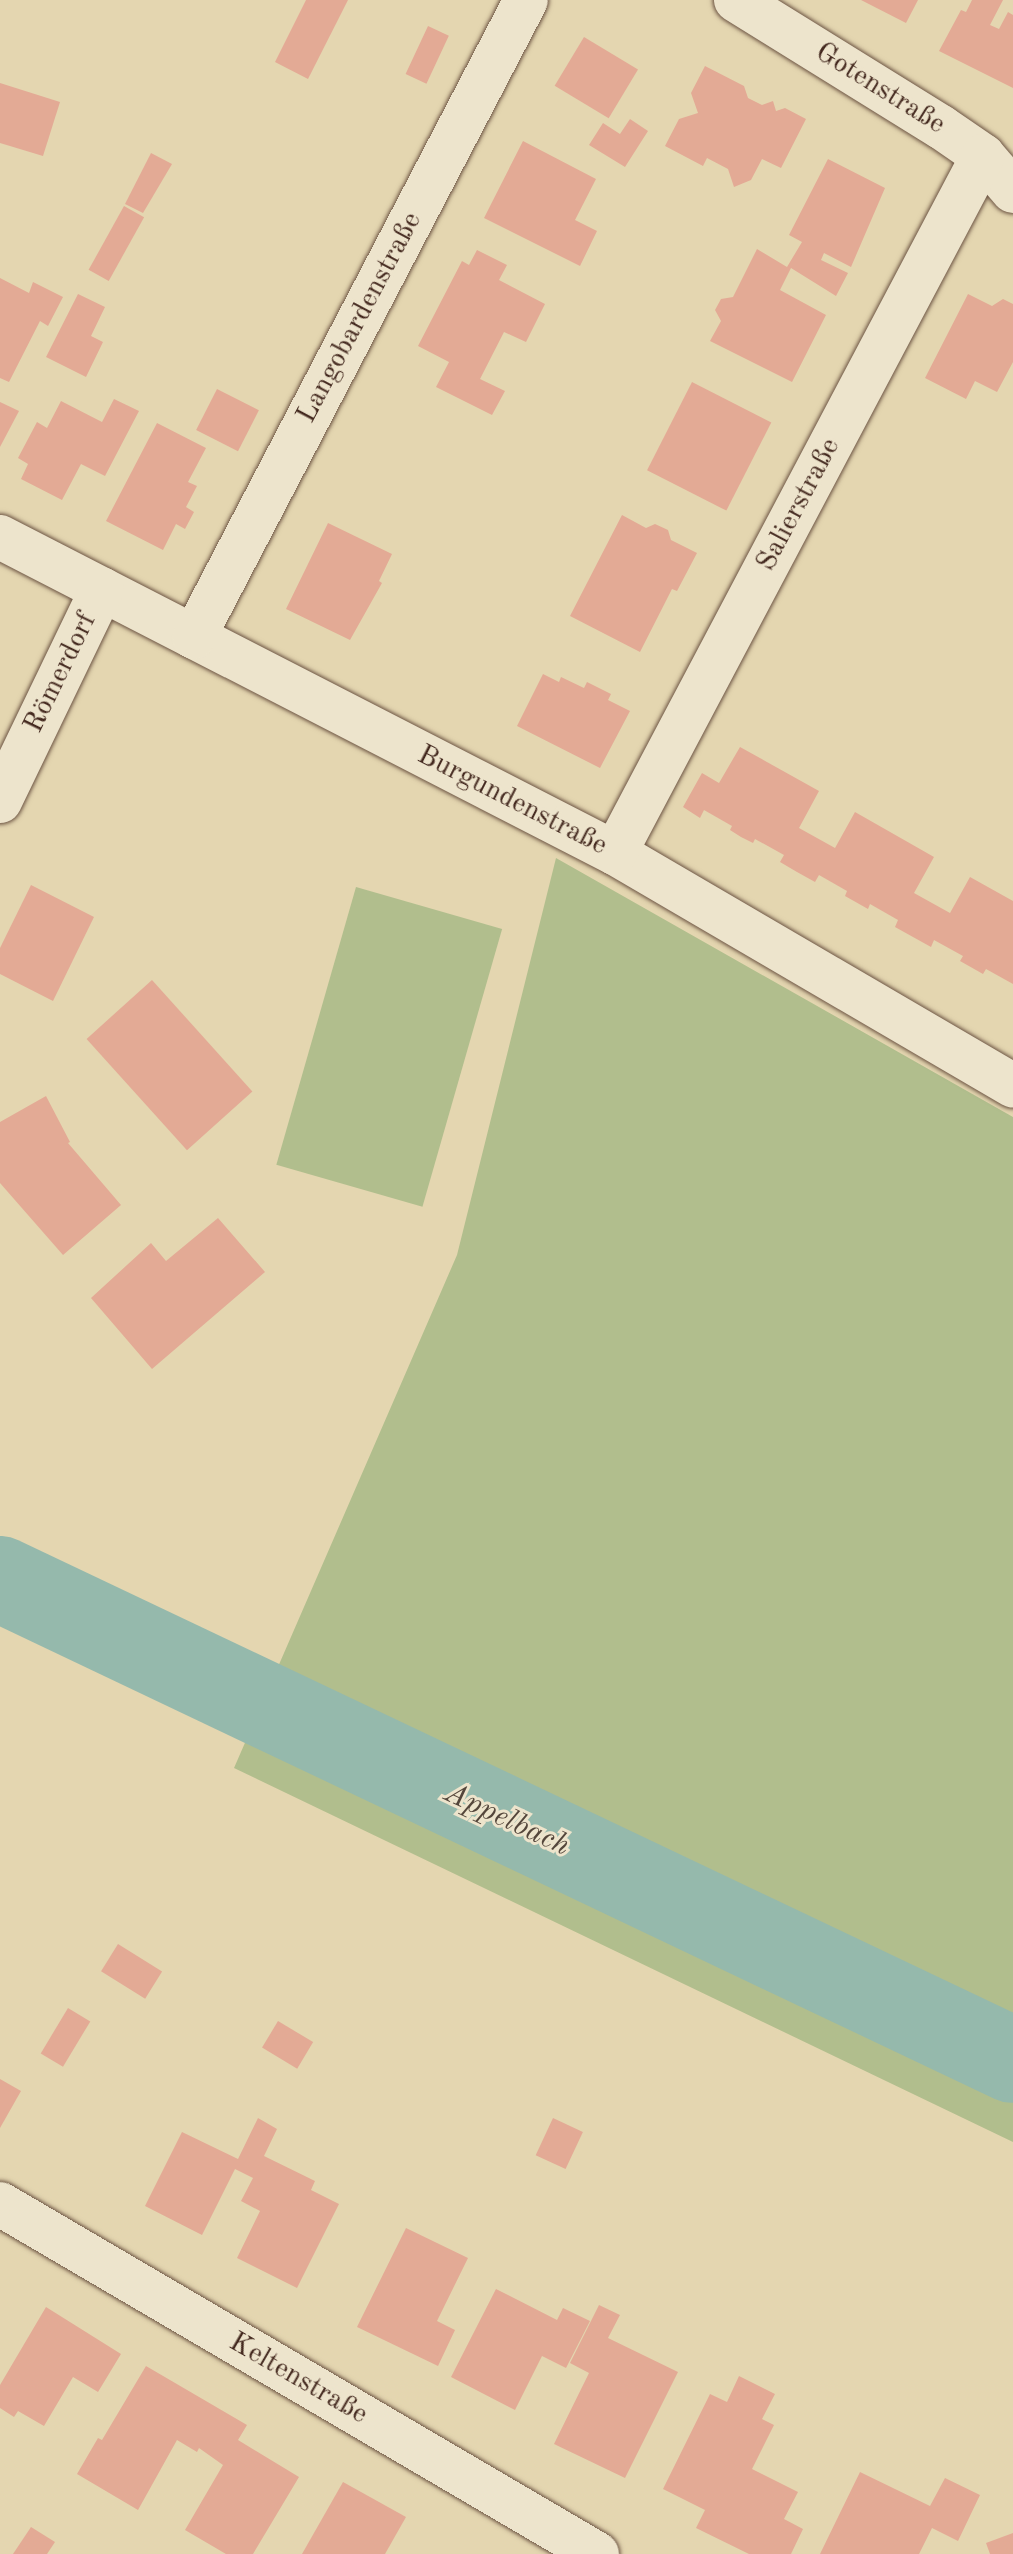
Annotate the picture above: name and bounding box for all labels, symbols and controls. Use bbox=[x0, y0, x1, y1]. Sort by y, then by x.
street label: Gotenstraße bbox=[809, 36, 951, 142]
street label: Langobardenstraße bbox=[290, 207, 430, 429]
street label: Salierstraße bbox=[750, 433, 848, 577]
street label: Römerdorf bbox=[17, 607, 105, 739]
street label: Burgundenstraße bbox=[412, 739, 612, 863]
water label: Appelbach bbox=[439, 1775, 575, 1865]
street label: Keltenstraße bbox=[223, 2326, 373, 2432]

